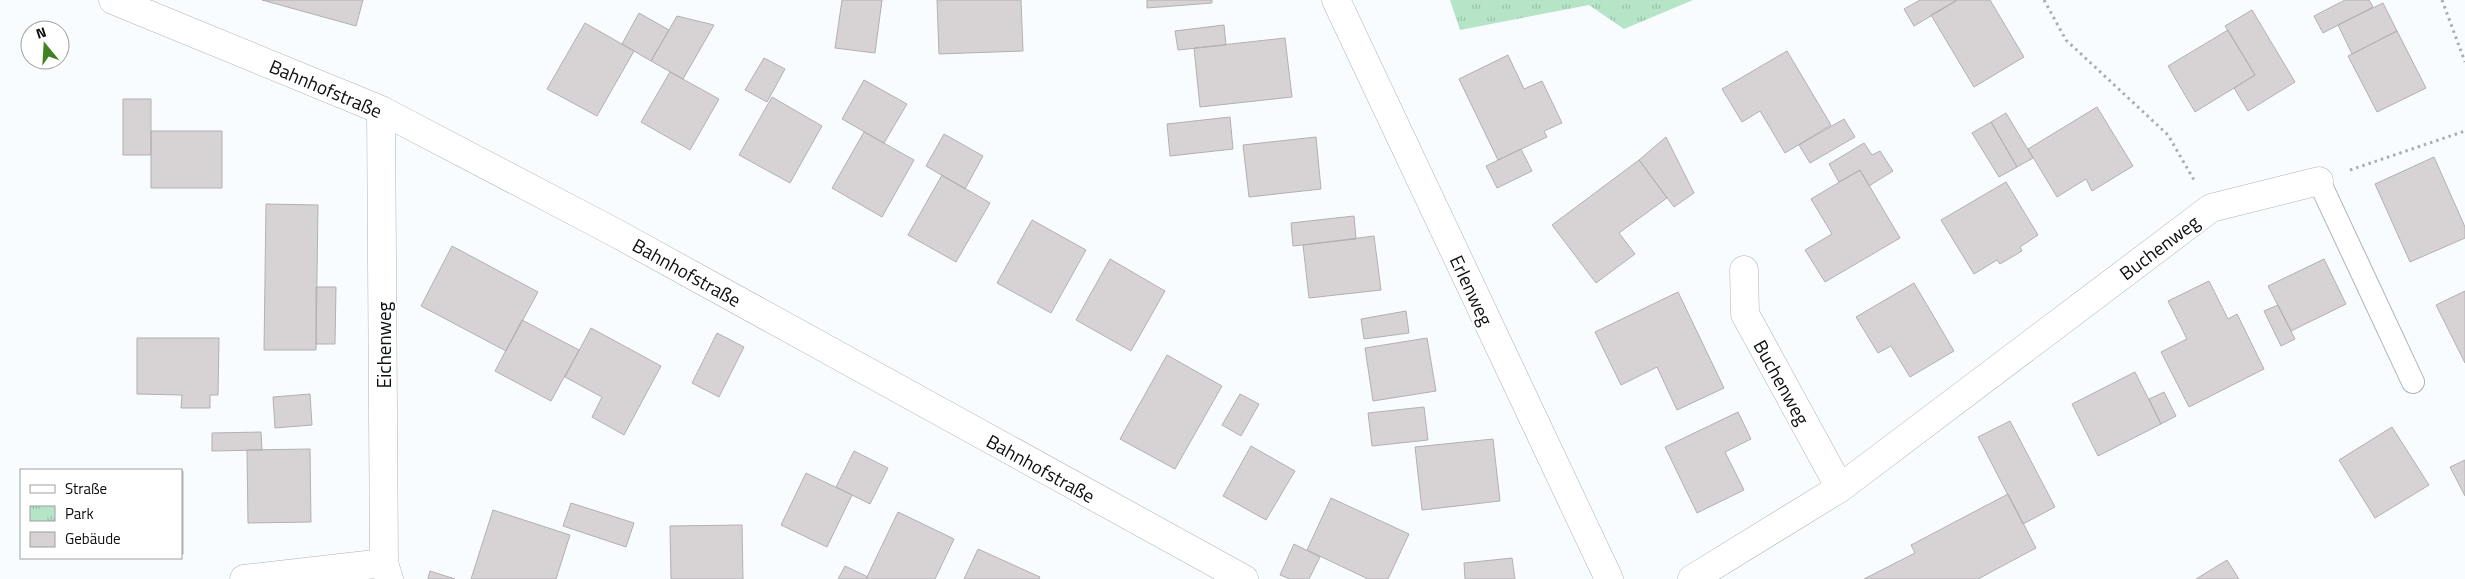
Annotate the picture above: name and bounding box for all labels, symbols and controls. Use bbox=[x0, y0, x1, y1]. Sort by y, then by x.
north arrow bbox=[20, 20, 70, 70]
text: N bbox=[33, 21, 49, 44]
street label: Bahnhofstraße bbox=[265, 51, 387, 125]
street label: Buchenweg bbox=[2113, 207, 2205, 287]
street label: Bahnhofstraße bbox=[627, 230, 747, 314]
street label: Erlenweg bbox=[1443, 250, 1501, 330]
street label: Eichenweg bbox=[369, 301, 398, 388]
street label: Buchenweg bbox=[1747, 334, 1818, 430]
street label: Bahnhofstraße bbox=[981, 426, 1101, 510]
legend bbox=[20, 469, 182, 559]
text: Straße bbox=[65, 477, 107, 500]
text: Park bbox=[65, 502, 94, 525]
text: Gebäude bbox=[65, 527, 121, 550]

